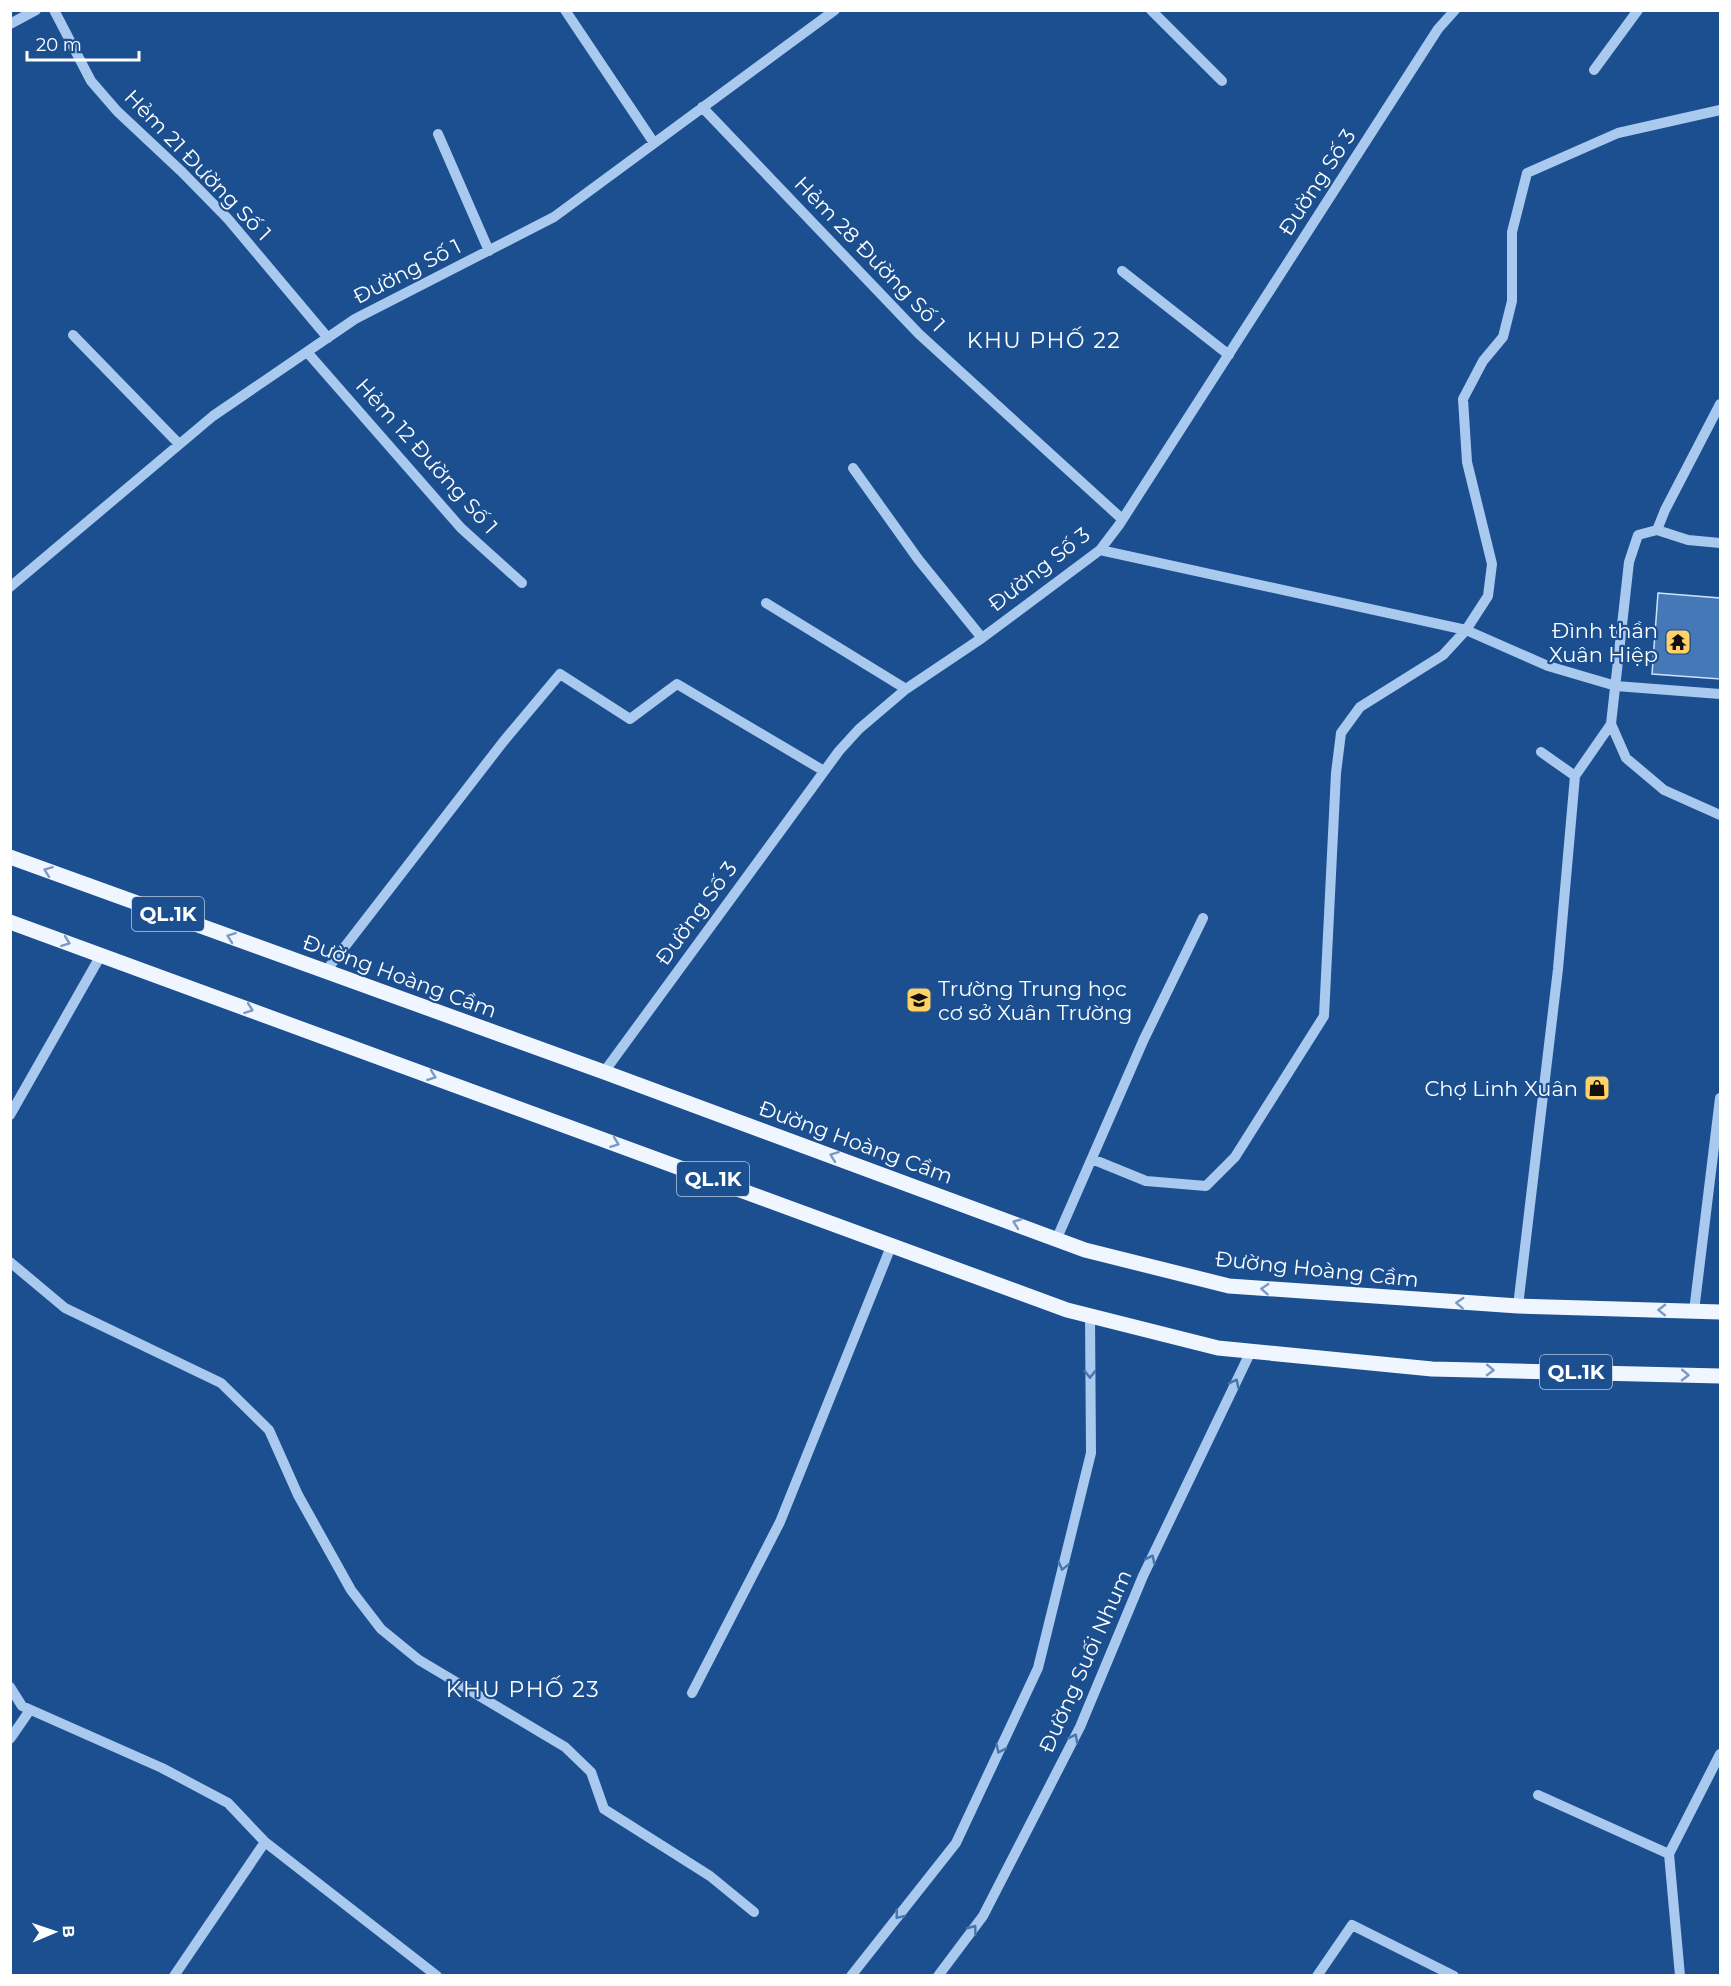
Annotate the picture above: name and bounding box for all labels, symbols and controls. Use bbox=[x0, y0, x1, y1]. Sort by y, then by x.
scale bar bbox=[27, 24, 140, 62]
text: 20 m bbox=[36, 34, 82, 56]
street label: Hẻm 21 Đường Số 1 bbox=[119, 84, 277, 246]
street label: Đường Số 3 bbox=[1273, 124, 1361, 240]
street label: Hẻm 28 Đường Số 1 bbox=[789, 171, 951, 337]
street label: Đường Số 1 bbox=[349, 233, 465, 309]
district label: KHU PHỐ 22 bbox=[967, 326, 1121, 354]
street label: Hẻm 12 Đường Số 1 bbox=[351, 373, 503, 539]
street label: Đường Số 3 bbox=[983, 522, 1095, 616]
place label: Đình thần Xuân Hiệp bbox=[1549, 618, 1658, 667]
temple icon: Đình thần Xuân Hiệp bbox=[1663, 627, 1693, 657]
street label: Đường Số 3 bbox=[650, 856, 742, 970]
one-way arrow bbox=[43, 865, 54, 878]
road number: QL.1K bbox=[132, 897, 204, 931]
street label: Đường Hoàng Cầm bbox=[300, 929, 500, 1023]
one-way arrow bbox=[226, 931, 237, 944]
one-way arrow bbox=[59, 935, 70, 947]
place label: Trường Trung học cơ sở Xuân Trường bbox=[938, 976, 1132, 1025]
school or university icon: Trường Trung học cơ sở Xuân Trường bbox=[904, 985, 934, 1015]
one-way arrow bbox=[243, 1001, 254, 1014]
one-way arrow bbox=[426, 1068, 437, 1081]
shop icon: Chợ Linh Xuân bbox=[1582, 1073, 1612, 1103]
place label: Chợ Linh Xuân bbox=[1424, 1076, 1578, 1101]
street label: Đường Hoàng Cầm bbox=[756, 1095, 956, 1189]
one-way arrow bbox=[609, 1135, 620, 1148]
one-way arrow bbox=[829, 1151, 839, 1164]
road number: QL.1K bbox=[677, 1162, 749, 1196]
one-way arrow bbox=[1012, 1218, 1022, 1231]
street label: Đường Hoàng Cầm bbox=[1214, 1246, 1420, 1292]
one-way arrow bbox=[1261, 1283, 1270, 1296]
one-way arrow bbox=[1455, 1297, 1464, 1310]
one-way arrow bbox=[1658, 1303, 1667, 1316]
road number: QL.1K bbox=[1540, 1355, 1612, 1389]
one-way arrow bbox=[1485, 1364, 1494, 1377]
one-way arrow bbox=[1680, 1369, 1689, 1381]
one-way arrow bbox=[1084, 1370, 1096, 1379]
one-way arrow bbox=[1228, 1379, 1240, 1390]
one-way arrow bbox=[1144, 1555, 1156, 1566]
one-way arrow bbox=[1057, 1560, 1070, 1570]
street label: Đường Suối Nhum bbox=[1033, 1566, 1137, 1756]
district label: KHU PHỐ 23 bbox=[446, 1675, 600, 1703]
one-way arrow bbox=[1067, 1734, 1078, 1745]
one-way arrow bbox=[995, 1743, 1007, 1754]
north arrow bbox=[24, 1902, 84, 1962]
one-way arrow bbox=[896, 1908, 907, 1919]
text: B bbox=[59, 1925, 78, 1938]
one-way arrow bbox=[966, 1925, 977, 1936]

